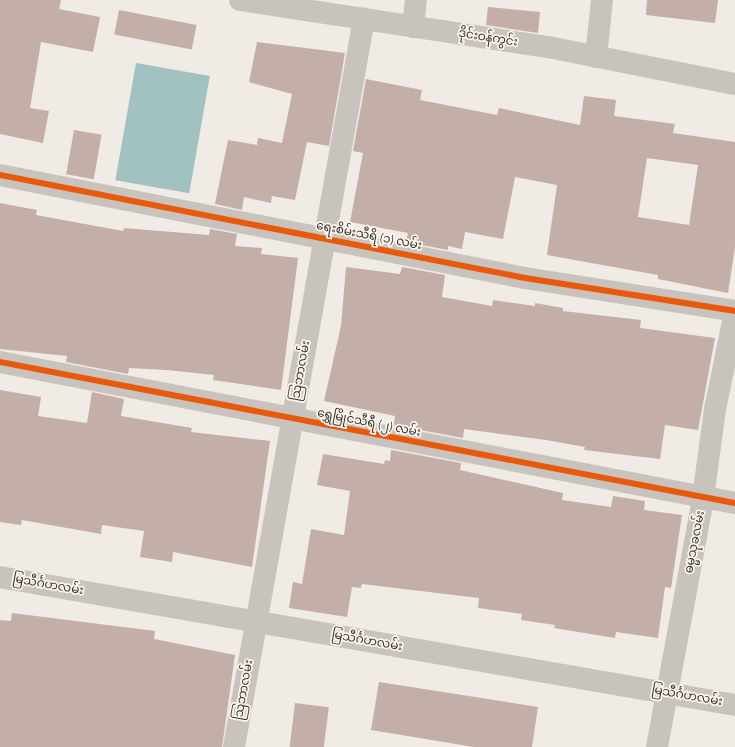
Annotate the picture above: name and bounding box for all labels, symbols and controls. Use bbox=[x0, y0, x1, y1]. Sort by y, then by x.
street label: ဒိုင်းဝန်ကွင်း bbox=[457, 26, 519, 50]
street label: ရေးစိမ်းသီရိ (၁) လမ်း bbox=[315, 219, 423, 253]
street label: သြဘာလမ်း bbox=[289, 340, 313, 402]
street label: ရွှေမြိုင်သီရီ (၂) လမ်း bbox=[316, 406, 422, 440]
street label: ဓမ္မသုခလမ်း bbox=[682, 509, 708, 575]
street label: မြသီင်္ဂဟလမ်း bbox=[11, 572, 85, 598]
street label: မြသီင်္ဂဟလမ်း bbox=[330, 628, 404, 654]
street label: သြဘာလမ်း bbox=[232, 659, 256, 721]
street label: မြသီင်္ဂဟလမ်း bbox=[650, 683, 724, 709]

